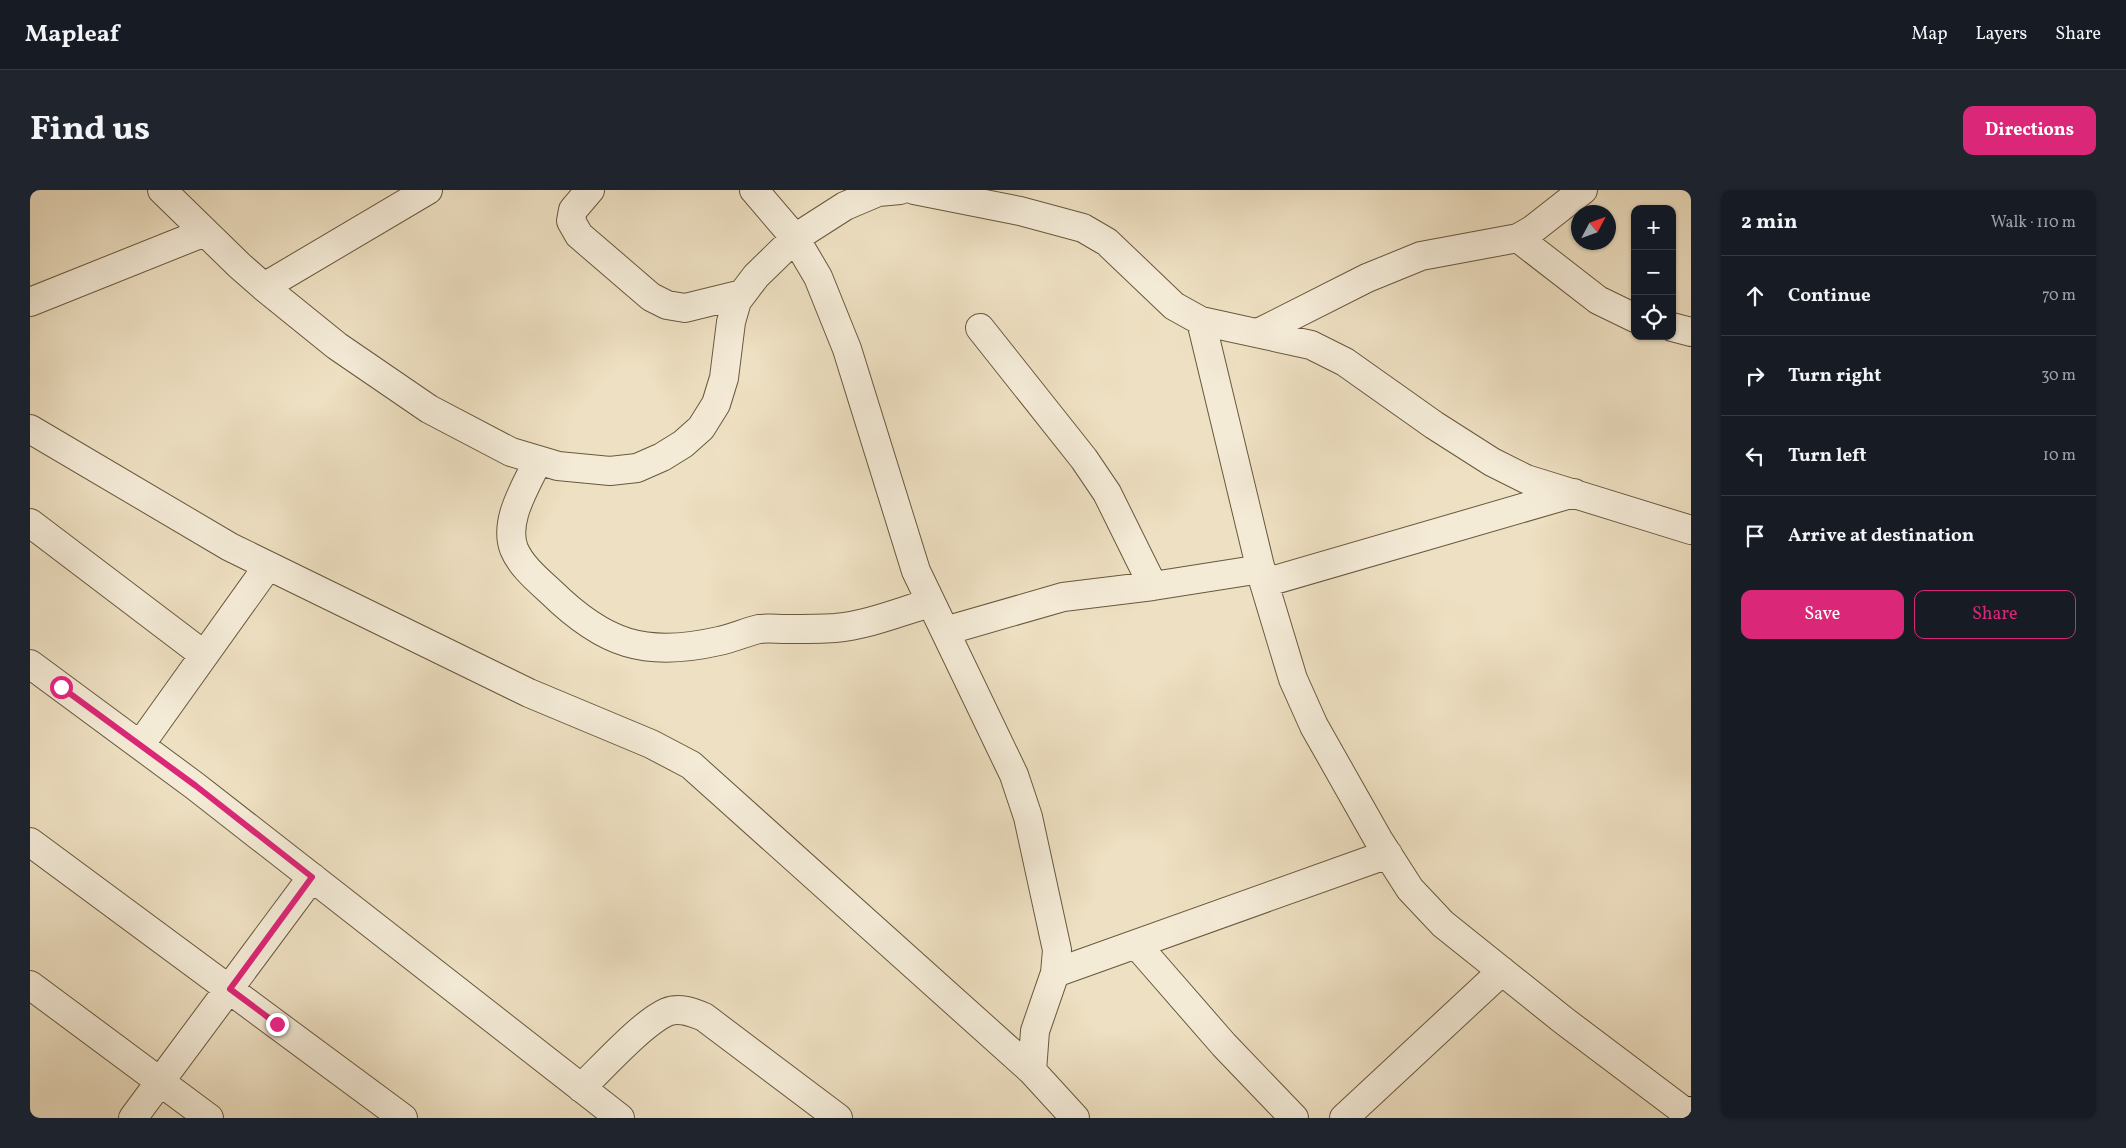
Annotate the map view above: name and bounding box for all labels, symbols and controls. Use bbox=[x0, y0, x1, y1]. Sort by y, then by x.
text: Mapleaf bbox=[25, 18, 119, 52]
text: Map bbox=[1911, 22, 1947, 47]
text: Layers bbox=[1975, 22, 2027, 47]
text: Share bbox=[2055, 22, 2101, 47]
text: Find us bbox=[30, 106, 150, 154]
button: Directions bbox=[1963, 106, 2096, 155]
north arrow bbox=[1571, 205, 1616, 250]
map controls bbox=[1631, 205, 1676, 340]
button: + bbox=[1631, 205, 1676, 250]
text: 2 min bbox=[1741, 208, 1798, 237]
text: Walk · 110 m bbox=[1991, 212, 2076, 234]
button: − bbox=[1631, 250, 1676, 295]
icon: ahead bbox=[1741, 282, 1769, 310]
text: Continue bbox=[1788, 283, 1871, 309]
text: 70 m bbox=[2042, 285, 2076, 307]
button: locate bbox=[1631, 295, 1676, 340]
icon: right bbox=[1741, 362, 1769, 390]
text: Turn right bbox=[1788, 363, 1881, 389]
text: 30 m bbox=[2041, 365, 2076, 387]
icon: left bbox=[1741, 442, 1769, 470]
text: Turn left bbox=[1788, 443, 1867, 469]
text: 10 m bbox=[2043, 445, 2076, 467]
icon: arrive bbox=[1741, 522, 1769, 550]
text: Arrive at destination bbox=[1788, 523, 1974, 549]
button: Save bbox=[1741, 590, 1904, 639]
button: Share bbox=[1914, 590, 2076, 639]
route start bbox=[50, 676, 73, 699]
route end bbox=[266, 1013, 289, 1036]

